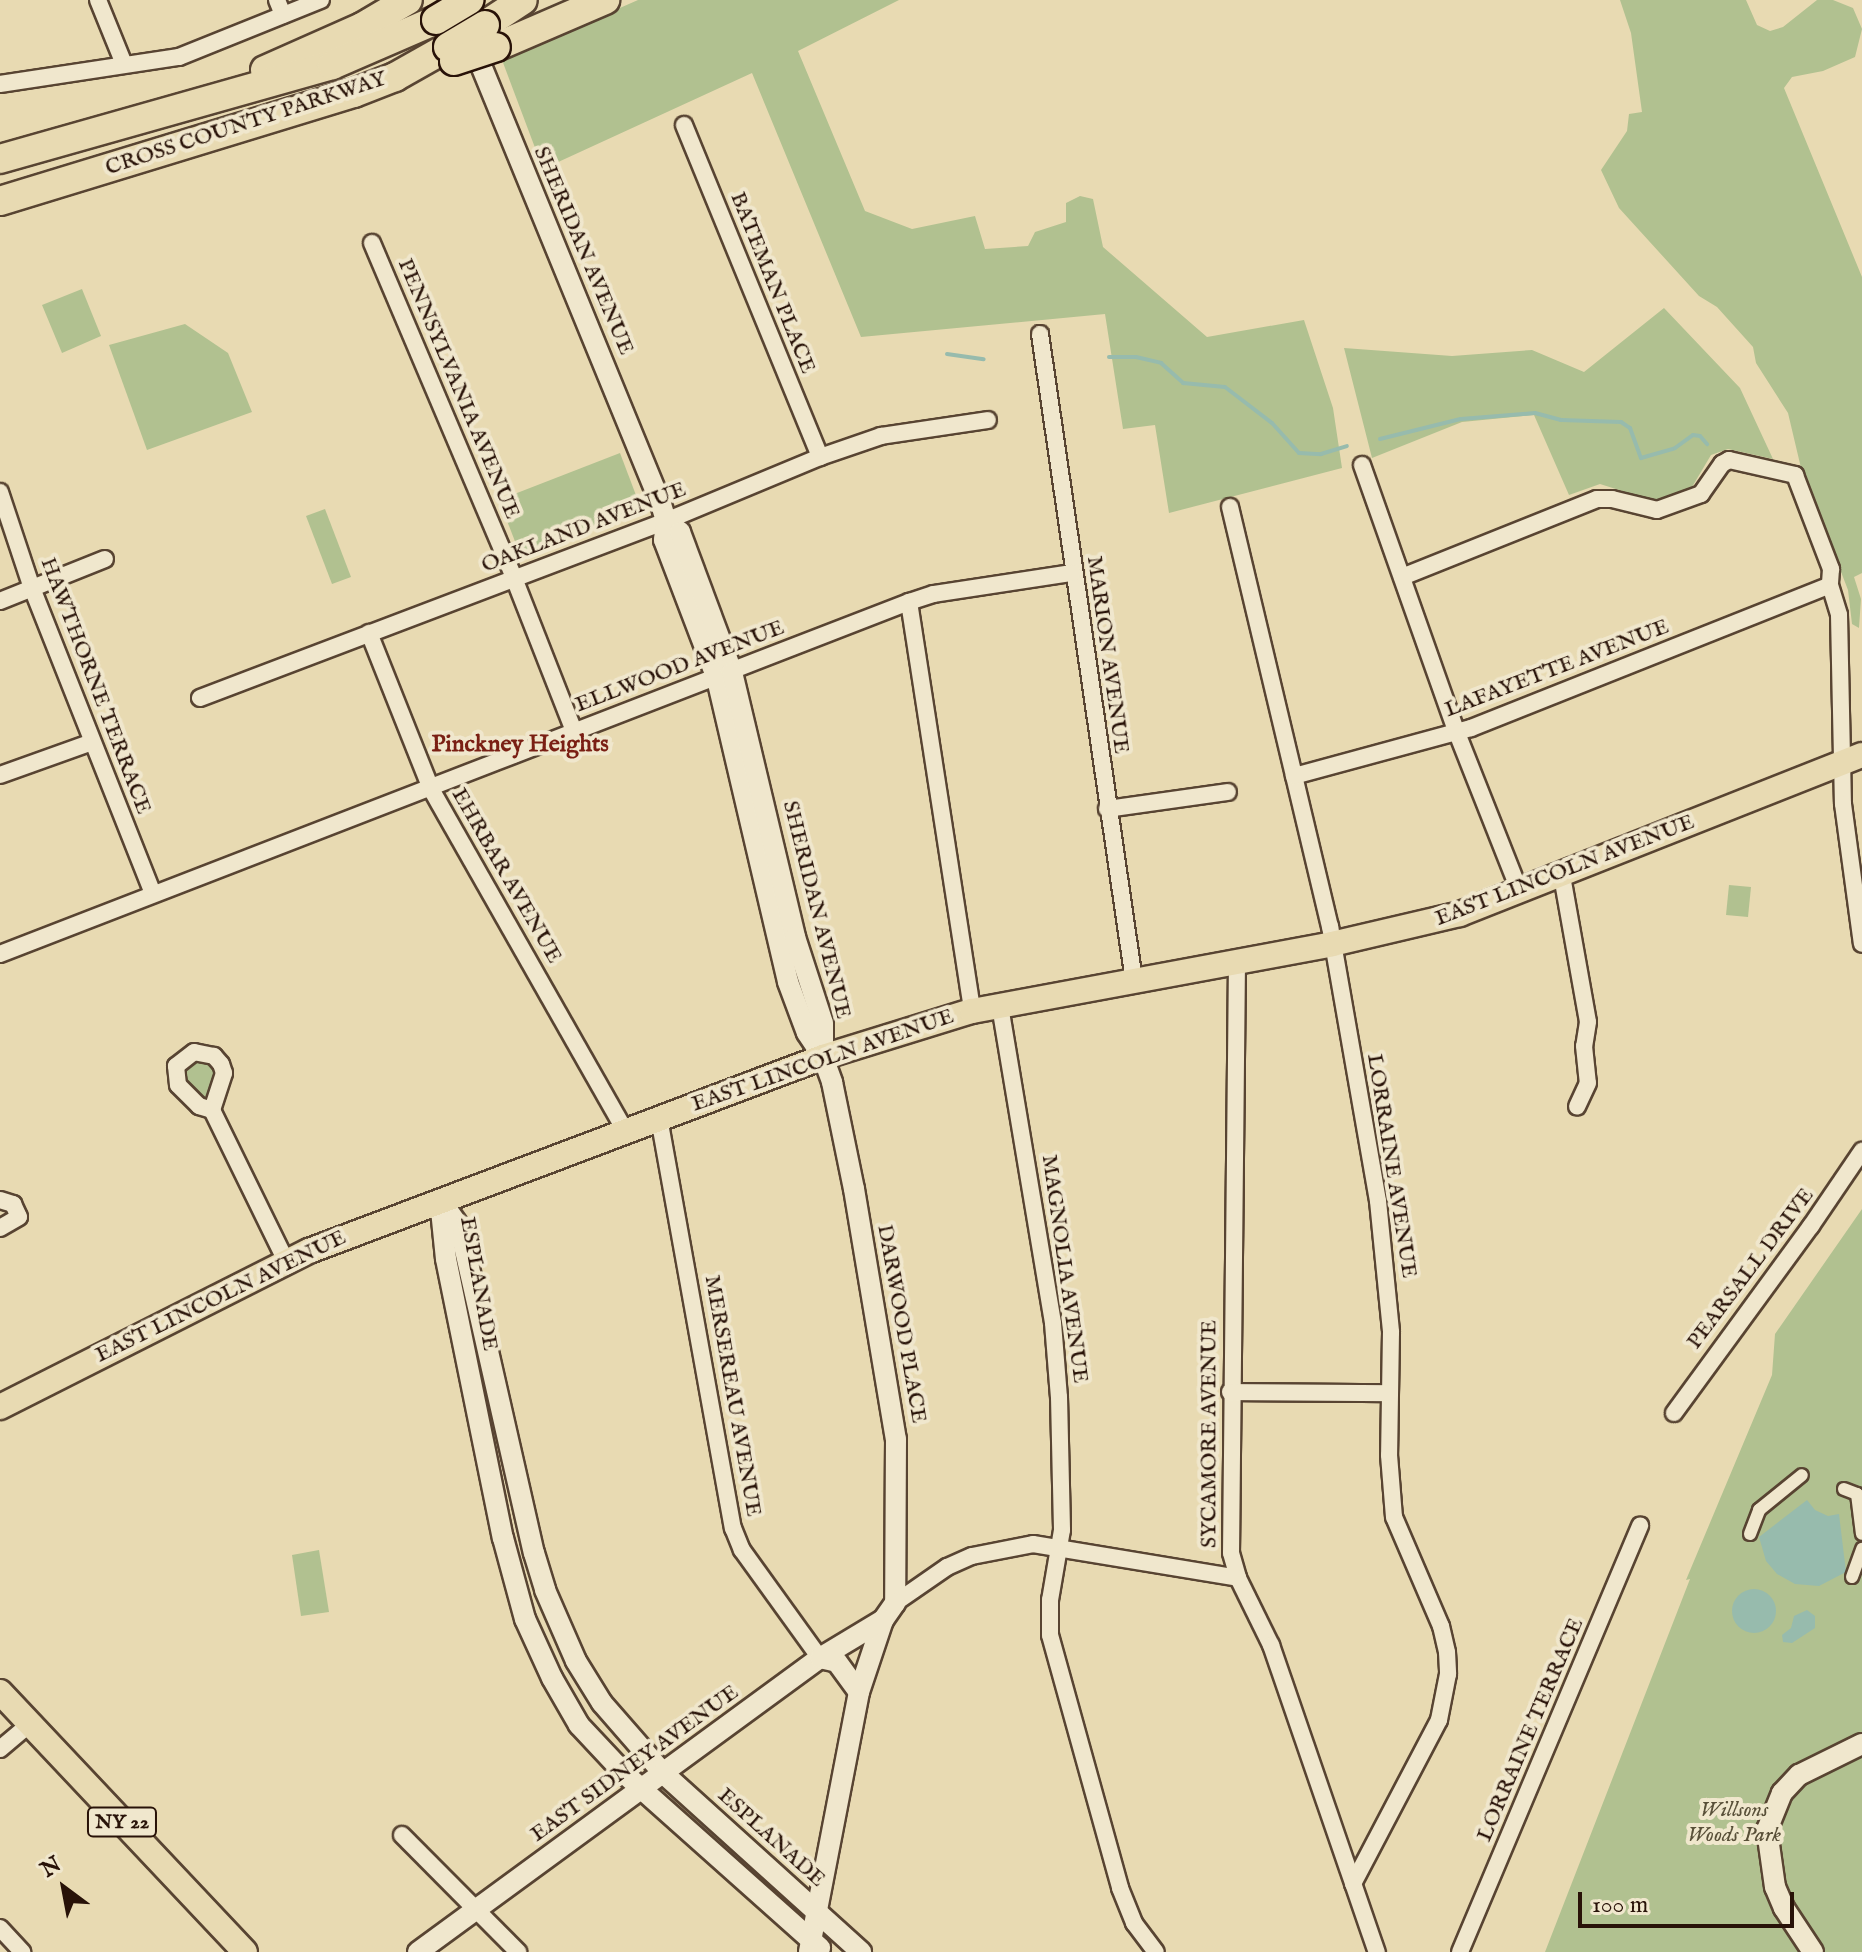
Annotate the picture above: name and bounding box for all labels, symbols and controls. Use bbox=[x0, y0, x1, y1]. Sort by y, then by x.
street label: CROSS COUNTY PARKWAY bbox=[102, 66, 390, 182]
street label: SHERIDAN AVENUE bbox=[527, 143, 639, 359]
street label: BATEMAN PLACE bbox=[724, 188, 820, 378]
street label: PENNSYLVANIA AVENUE bbox=[391, 255, 525, 523]
street label: OAKLAND AVENUE bbox=[478, 477, 690, 579]
street label: HAWTHORNE TERRACE bbox=[34, 554, 156, 818]
street label: MARION AVENUE bbox=[1080, 554, 1134, 756]
street label: LAFAYETTE AVENUE bbox=[1441, 614, 1673, 724]
street label: ELLWOOD AVENUE bbox=[572, 615, 788, 719]
district label: Pinckney Heights bbox=[431, 731, 609, 759]
street label: EHRBAR AVENUE bbox=[445, 784, 567, 968]
street label: SHERIDAN AVENUE bbox=[776, 798, 856, 1022]
street label: EAST LINCOLN AVENUE bbox=[1432, 809, 1698, 933]
street label: EAST LINCOLN AVENUE bbox=[688, 1004, 958, 1118]
street label: LORRAINE AVENUE bbox=[1360, 1052, 1422, 1280]
street label: MAGNOLIA AVENUE bbox=[1035, 1153, 1093, 1385]
street label: PEARSALL DRIVE bbox=[1682, 1183, 1820, 1355]
street label: ESPLANADE bbox=[453, 1215, 503, 1353]
street label: DARWOOD PLACE bbox=[871, 1223, 931, 1425]
street label: EAST LINCOLN AVENUE bbox=[91, 1225, 351, 1369]
street label: MERSEREAU AVENUE bbox=[698, 1273, 766, 1519]
street label: SYCAMORE AVENUE bbox=[1197, 1320, 1223, 1548]
street label: LORRAINE TERRACE bbox=[1472, 1614, 1590, 1846]
street label: EAST SIDNEY AVENUE bbox=[526, 1680, 744, 1848]
street label: ESPLANADE bbox=[712, 1783, 830, 1893]
park label: Willsons Woods Park bbox=[1687, 1797, 1781, 1848]
road number: NY 22 bbox=[86, 1806, 158, 1838]
north arrow bbox=[24, 1848, 104, 1928]
text: N bbox=[36, 1851, 67, 1885]
scale bar bbox=[1582, 1876, 1798, 1926]
text: 100 m bbox=[1592, 1890, 1648, 1921]

